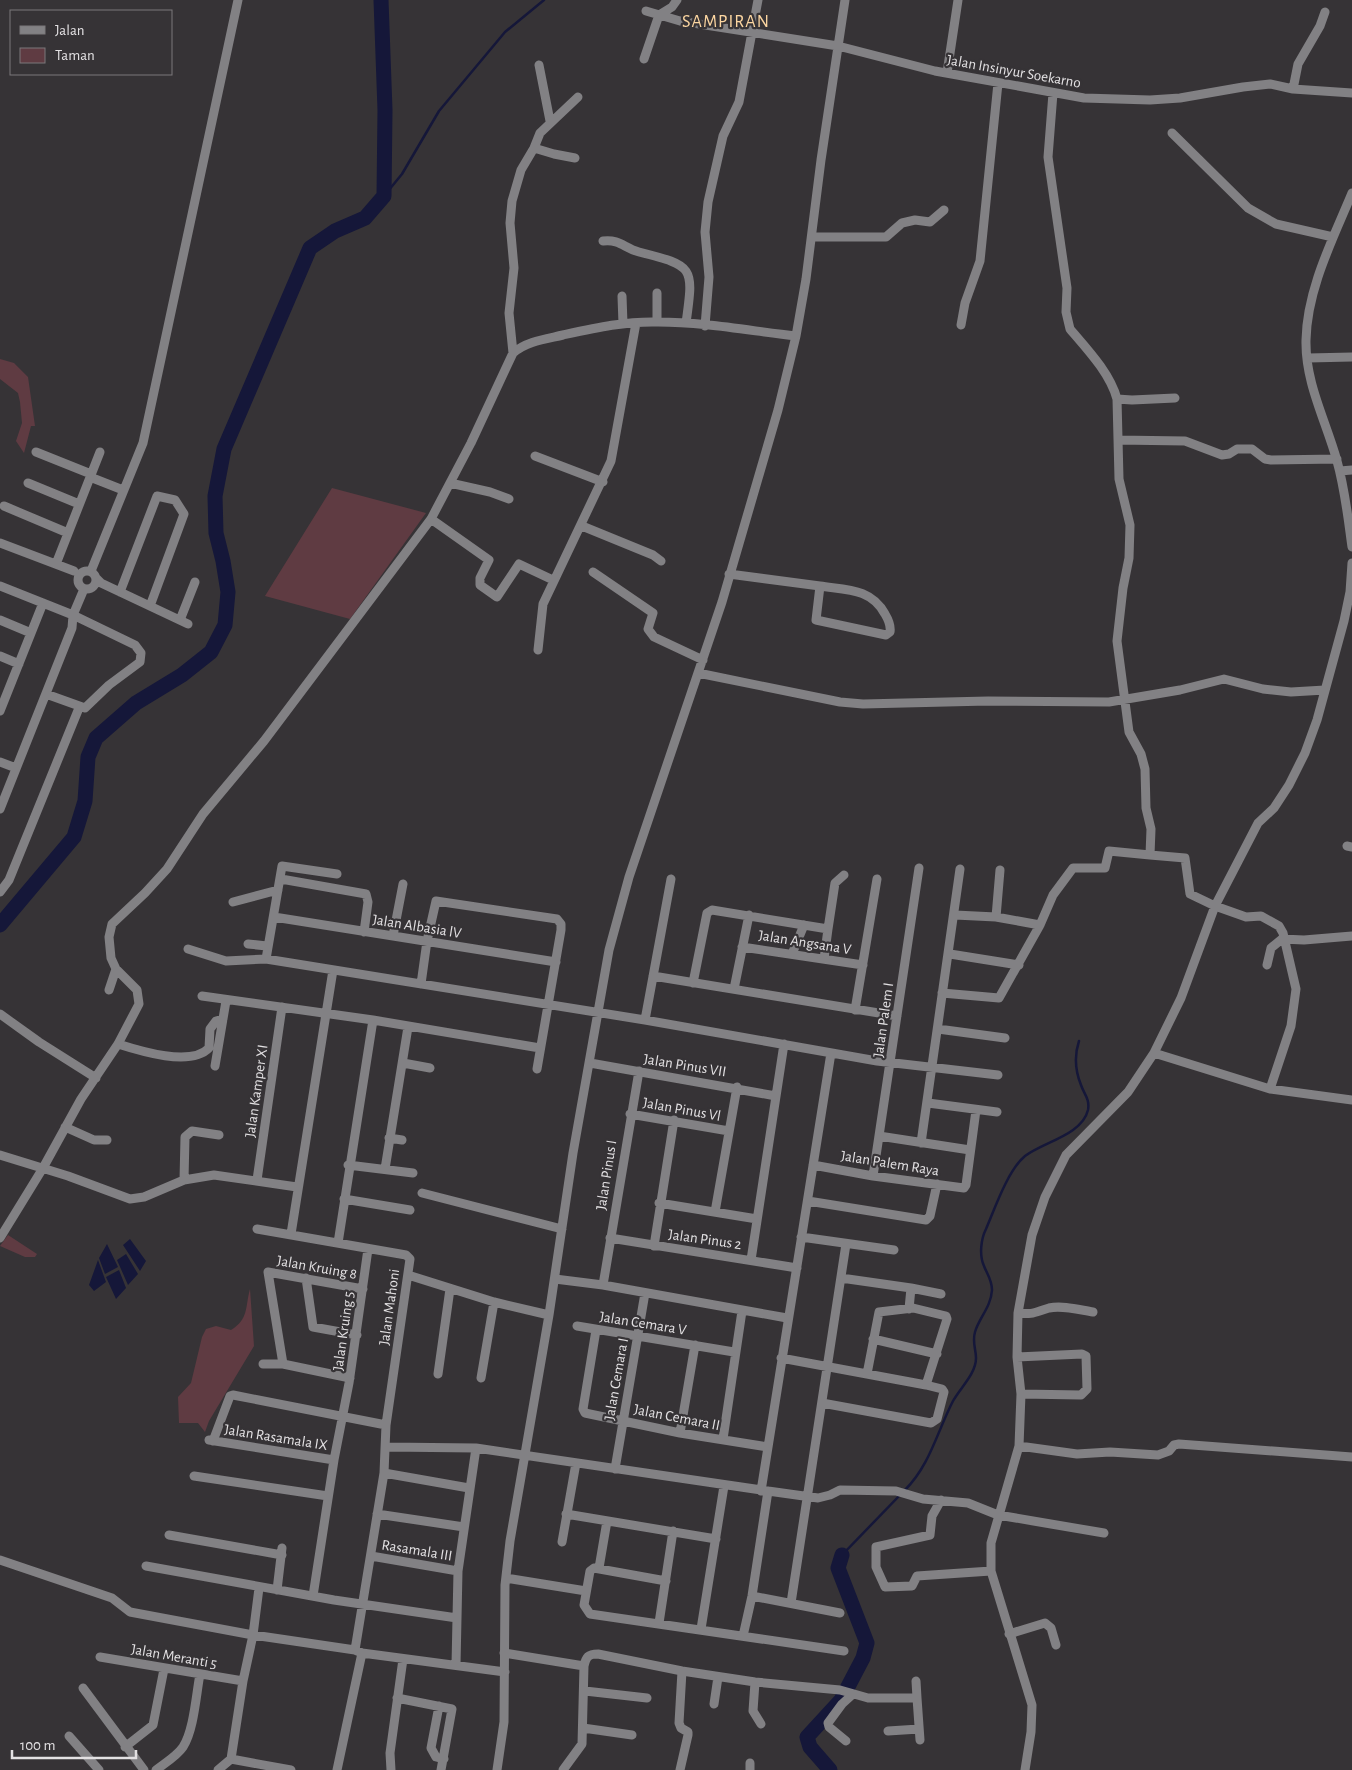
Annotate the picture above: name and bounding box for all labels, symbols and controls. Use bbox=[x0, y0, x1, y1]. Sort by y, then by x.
legend bbox=[10, 10, 172, 75]
district label: SAMPIRAN bbox=[682, 13, 770, 31]
text: Jalan bbox=[55, 23, 85, 38]
text: Taman bbox=[55, 48, 95, 63]
street label: Jalan Insinyur Soekarno bbox=[946, 52, 1082, 91]
street label: Jalan Albasia lV bbox=[371, 912, 463, 941]
street label: Jalan Angsana V bbox=[758, 928, 853, 957]
street label: Jalan Palem I bbox=[871, 982, 896, 1058]
street label: Jalan Kamper XI bbox=[243, 1044, 270, 1138]
street label: Jalan Pinus VII bbox=[643, 1052, 727, 1079]
street label: Jalan Pinus Vl bbox=[642, 1095, 722, 1124]
street label: Jalan Pinus I bbox=[594, 1139, 619, 1211]
street label: Jalan Palem Raya bbox=[840, 1148, 940, 1179]
street label: Jalan Pinus 2 bbox=[667, 1227, 743, 1252]
street label: Jalan Kruing 8 bbox=[276, 1253, 358, 1282]
street label: Jalan Mahoni bbox=[377, 1268, 402, 1346]
street label: Jalan Kruing 5 bbox=[331, 1290, 356, 1372]
street label: Jalan Cemara V bbox=[598, 1309, 688, 1338]
street label: Jalan Cemara I bbox=[602, 1337, 631, 1421]
street label: Jalan Cemara II bbox=[633, 1402, 721, 1433]
street label: Jalan Rasamala IX bbox=[223, 1422, 329, 1453]
street label: Rasamala III bbox=[380, 1538, 453, 1563]
street label: Jalan Meranti 5 bbox=[130, 1642, 218, 1671]
scale bar bbox=[12, 1728, 136, 1760]
text: 100 m bbox=[20, 1738, 55, 1753]

